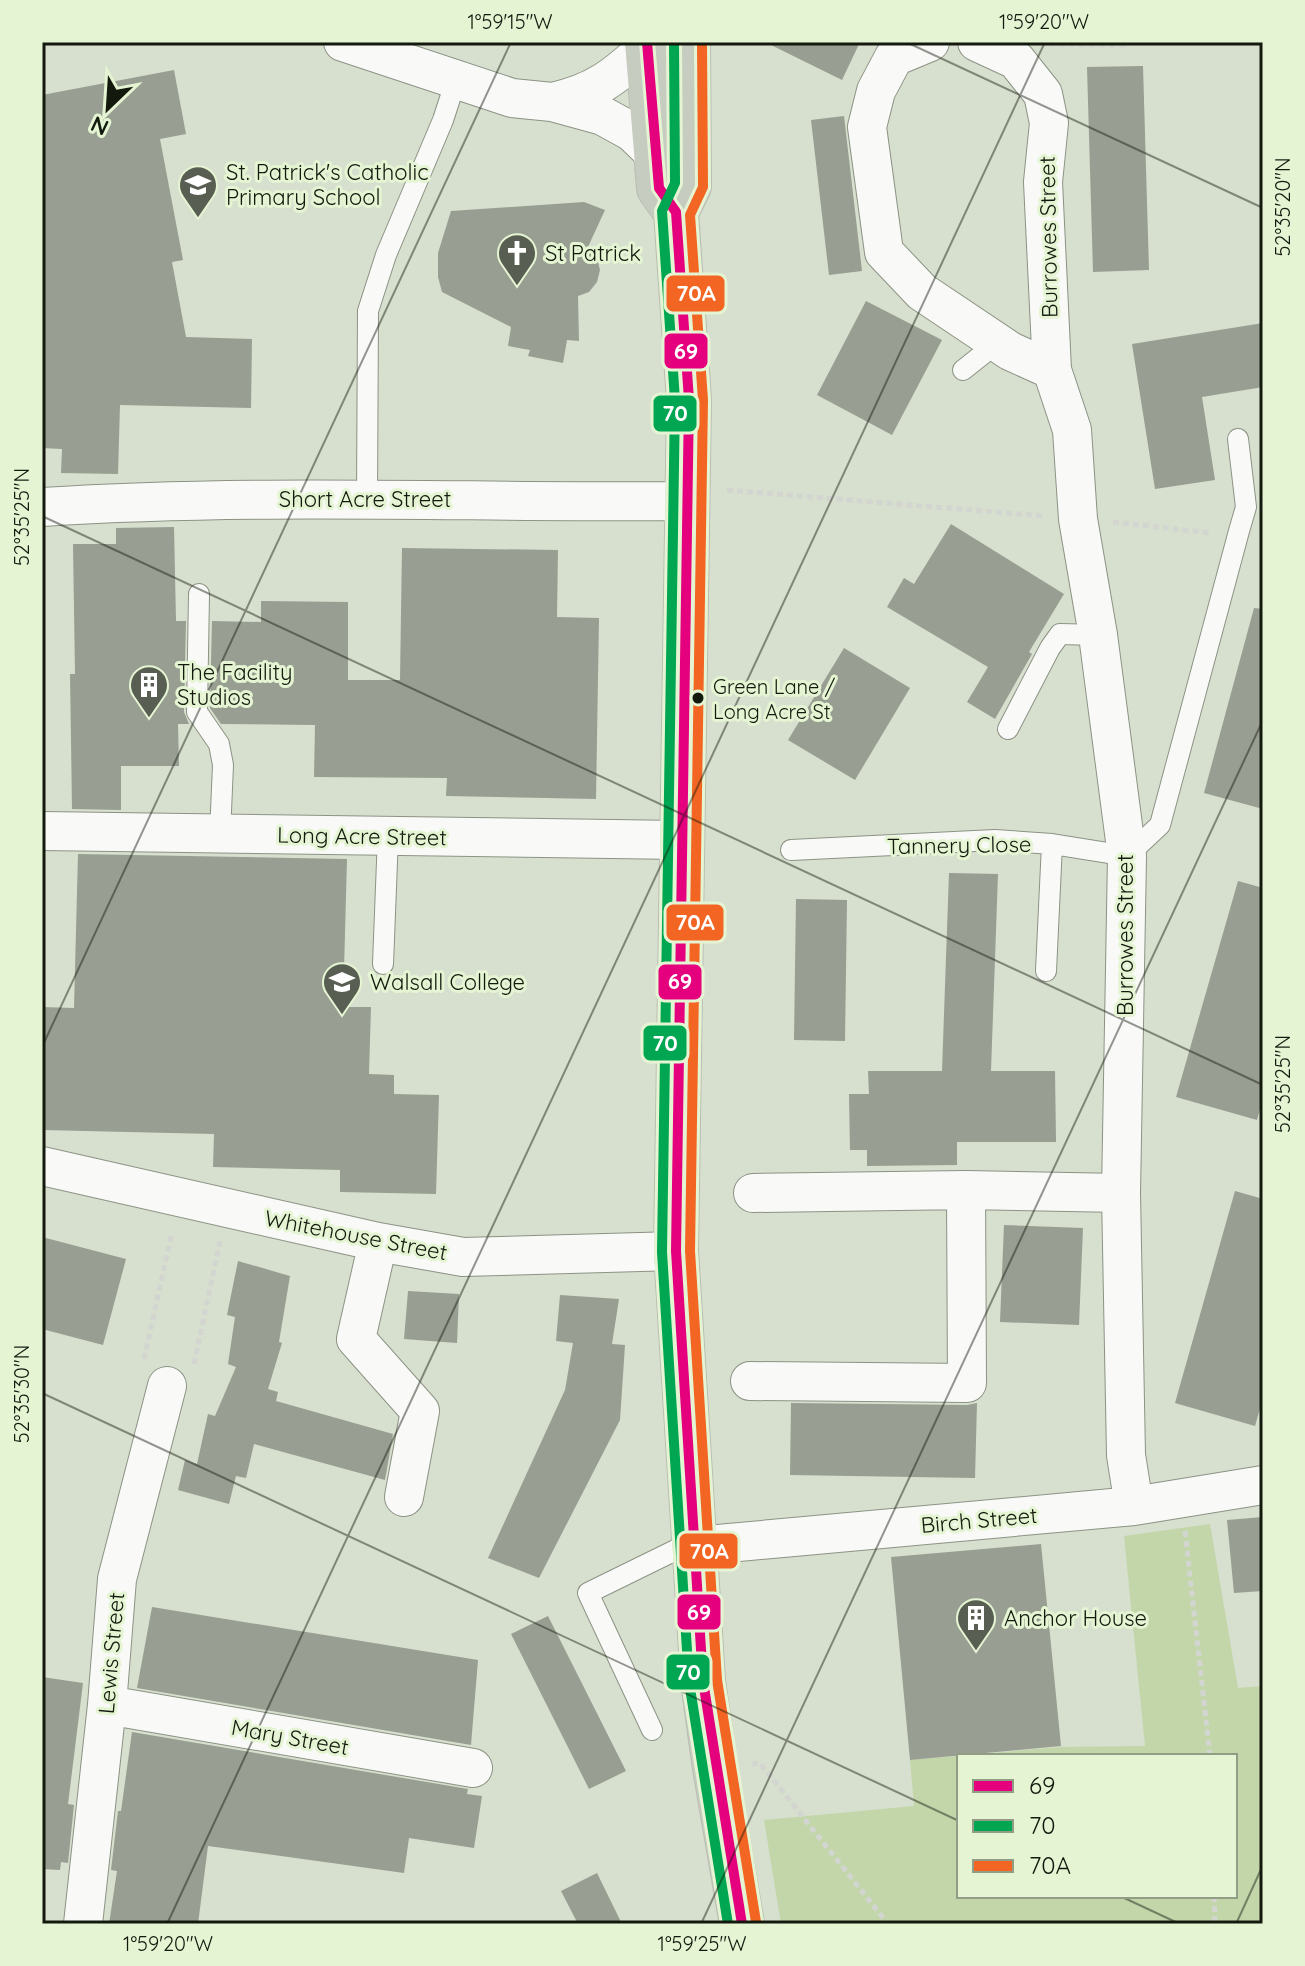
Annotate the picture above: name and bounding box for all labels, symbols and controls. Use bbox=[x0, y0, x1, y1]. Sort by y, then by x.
text: 1°59'15"W bbox=[467, 9, 553, 34]
text: 1°59'20"W bbox=[999, 9, 1089, 34]
north arrow bbox=[68, 68, 148, 148]
text: N bbox=[86, 110, 113, 142]
street label: Burrowes Street bbox=[1033, 156, 1063, 318]
text: 52°35'20"N bbox=[1270, 157, 1295, 257]
place label: St. Patrick's Catholic Primary School bbox=[226, 158, 429, 211]
school or university icon: St. Patrick's Catholic Primary School bbox=[177, 164, 219, 219]
church icon: St Patrick bbox=[496, 232, 538, 287]
place label: St Patrick bbox=[545, 239, 641, 267]
line badge: 70A bbox=[665, 274, 726, 313]
text: 70A bbox=[676, 279, 716, 307]
line badge: 69 bbox=[663, 332, 709, 370]
text: 69 bbox=[674, 337, 698, 365]
line badge: 70 bbox=[652, 394, 698, 433]
text: 70 bbox=[662, 399, 688, 427]
text: 52°35'25"N bbox=[9, 468, 34, 566]
street label: Short Acre Street bbox=[279, 485, 451, 513]
place label: The Facility Studios bbox=[177, 658, 292, 711]
building icon: The Facility Studios bbox=[128, 664, 170, 719]
place label: Green Lane / Long Acre St bbox=[713, 674, 836, 724]
marker: Green Lane / Long Acre St bbox=[690, 690, 706, 706]
street label: Long Acre Street bbox=[277, 821, 447, 851]
street label: Tannery Close bbox=[887, 830, 1031, 860]
street label: Burrowes Street bbox=[1111, 854, 1139, 1016]
line badge: 70A bbox=[665, 903, 725, 942]
text: 70A bbox=[675, 908, 715, 936]
school or university icon: Walsall College bbox=[321, 961, 363, 1016]
line badge: 69 bbox=[657, 963, 703, 1001]
text: 69 bbox=[668, 967, 692, 995]
place label: Walsall College bbox=[370, 968, 525, 996]
line badge: 70 bbox=[642, 1024, 688, 1062]
text: 70 bbox=[652, 1029, 678, 1057]
text: 52°35'25"N bbox=[1270, 1035, 1295, 1133]
street label: Whitehouse Street bbox=[262, 1204, 450, 1266]
text: 52°35'30"N bbox=[9, 1345, 34, 1443]
street label: Birch Street bbox=[919, 1501, 1039, 1539]
line badge: 70A bbox=[678, 1532, 739, 1570]
text: 70A bbox=[689, 1537, 729, 1565]
street label: Lewis Street bbox=[92, 1591, 130, 1715]
line badge: 69 bbox=[676, 1593, 722, 1631]
building icon: Anchor House bbox=[955, 1597, 997, 1652]
text: 69 bbox=[687, 1598, 711, 1626]
place label: Anchor House bbox=[1004, 1604, 1147, 1632]
line badge: 70 bbox=[665, 1653, 711, 1691]
text: 70 bbox=[675, 1658, 701, 1686]
street label: Mary Street bbox=[229, 1713, 351, 1761]
legend bbox=[957, 1754, 1237, 1898]
text: 69 bbox=[1029, 1770, 1055, 1800]
text: 70 bbox=[1029, 1810, 1056, 1840]
text: 70A bbox=[1029, 1850, 1071, 1880]
text: 1°59'20"W bbox=[123, 1931, 213, 1956]
text: 1°59'25"W bbox=[658, 1931, 746, 1956]

